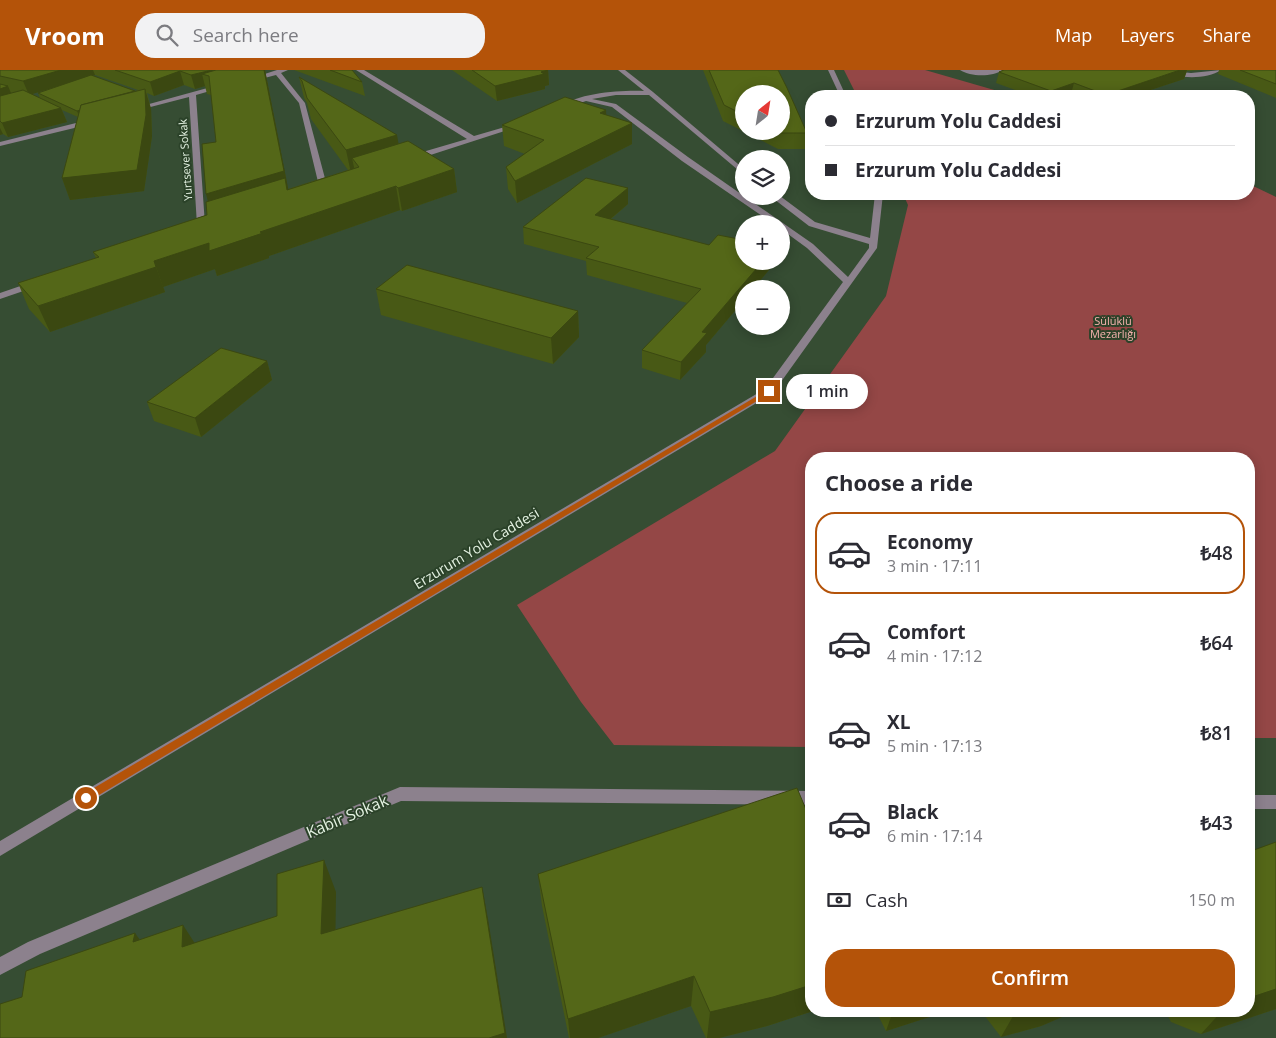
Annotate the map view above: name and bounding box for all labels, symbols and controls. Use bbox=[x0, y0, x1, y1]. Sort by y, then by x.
search box bbox=[135, 13, 485, 58]
text: Vroom bbox=[25, 19, 105, 52]
icon: search bbox=[153, 21, 181, 49]
text: Search here bbox=[193, 22, 299, 48]
text: Map bbox=[1055, 23, 1092, 47]
text: Layers bbox=[1120, 23, 1175, 47]
text: Share bbox=[1203, 23, 1251, 47]
north arrow bbox=[735, 85, 790, 140]
map controls bbox=[735, 85, 790, 335]
text: Erzurum Yolu Caddesi bbox=[855, 108, 1062, 134]
street label: Yurtsever Sokak bbox=[175, 118, 195, 201]
button: layers bbox=[735, 150, 790, 205]
text: Erzurum Yolu Caddesi bbox=[855, 157, 1062, 183]
button: + bbox=[735, 215, 790, 270]
button: − bbox=[735, 280, 790, 335]
park label: Sülüklü Mezarlığı bbox=[1090, 313, 1136, 341]
callout: 1 min bbox=[786, 374, 869, 408]
route end bbox=[758, 380, 780, 402]
text: 1 min bbox=[805, 380, 849, 402]
text: Choose a ride bbox=[825, 467, 973, 497]
street label: Erzurum Yolu Caddesi bbox=[410, 503, 542, 593]
text: Economy bbox=[887, 529, 973, 555]
icon: car bbox=[827, 531, 872, 576]
text: ₺48 bbox=[1200, 540, 1233, 566]
text: 3 min · 17:11 bbox=[887, 555, 982, 577]
text: Comfort bbox=[887, 619, 966, 645]
icon: car bbox=[827, 621, 872, 666]
text: ₺64 bbox=[1200, 630, 1233, 656]
text: 4 min · 17:12 bbox=[887, 645, 982, 667]
text: XL bbox=[887, 709, 910, 735]
icon: car bbox=[827, 711, 872, 756]
text: ₺81 bbox=[1200, 720, 1233, 746]
text: 5 min · 17:13 bbox=[887, 735, 982, 757]
route start bbox=[75, 787, 97, 809]
street label: Kabir Sokak bbox=[303, 789, 392, 843]
text: Black bbox=[887, 799, 939, 825]
icon: car bbox=[827, 801, 872, 846]
text: ₺43 bbox=[1200, 810, 1233, 836]
text: 6 min · 17:14 bbox=[887, 825, 982, 847]
icon: cash bbox=[825, 886, 853, 914]
text: Cash bbox=[865, 887, 908, 913]
text: 150 m bbox=[1189, 889, 1235, 911]
button: Confirm bbox=[825, 949, 1235, 1007]

